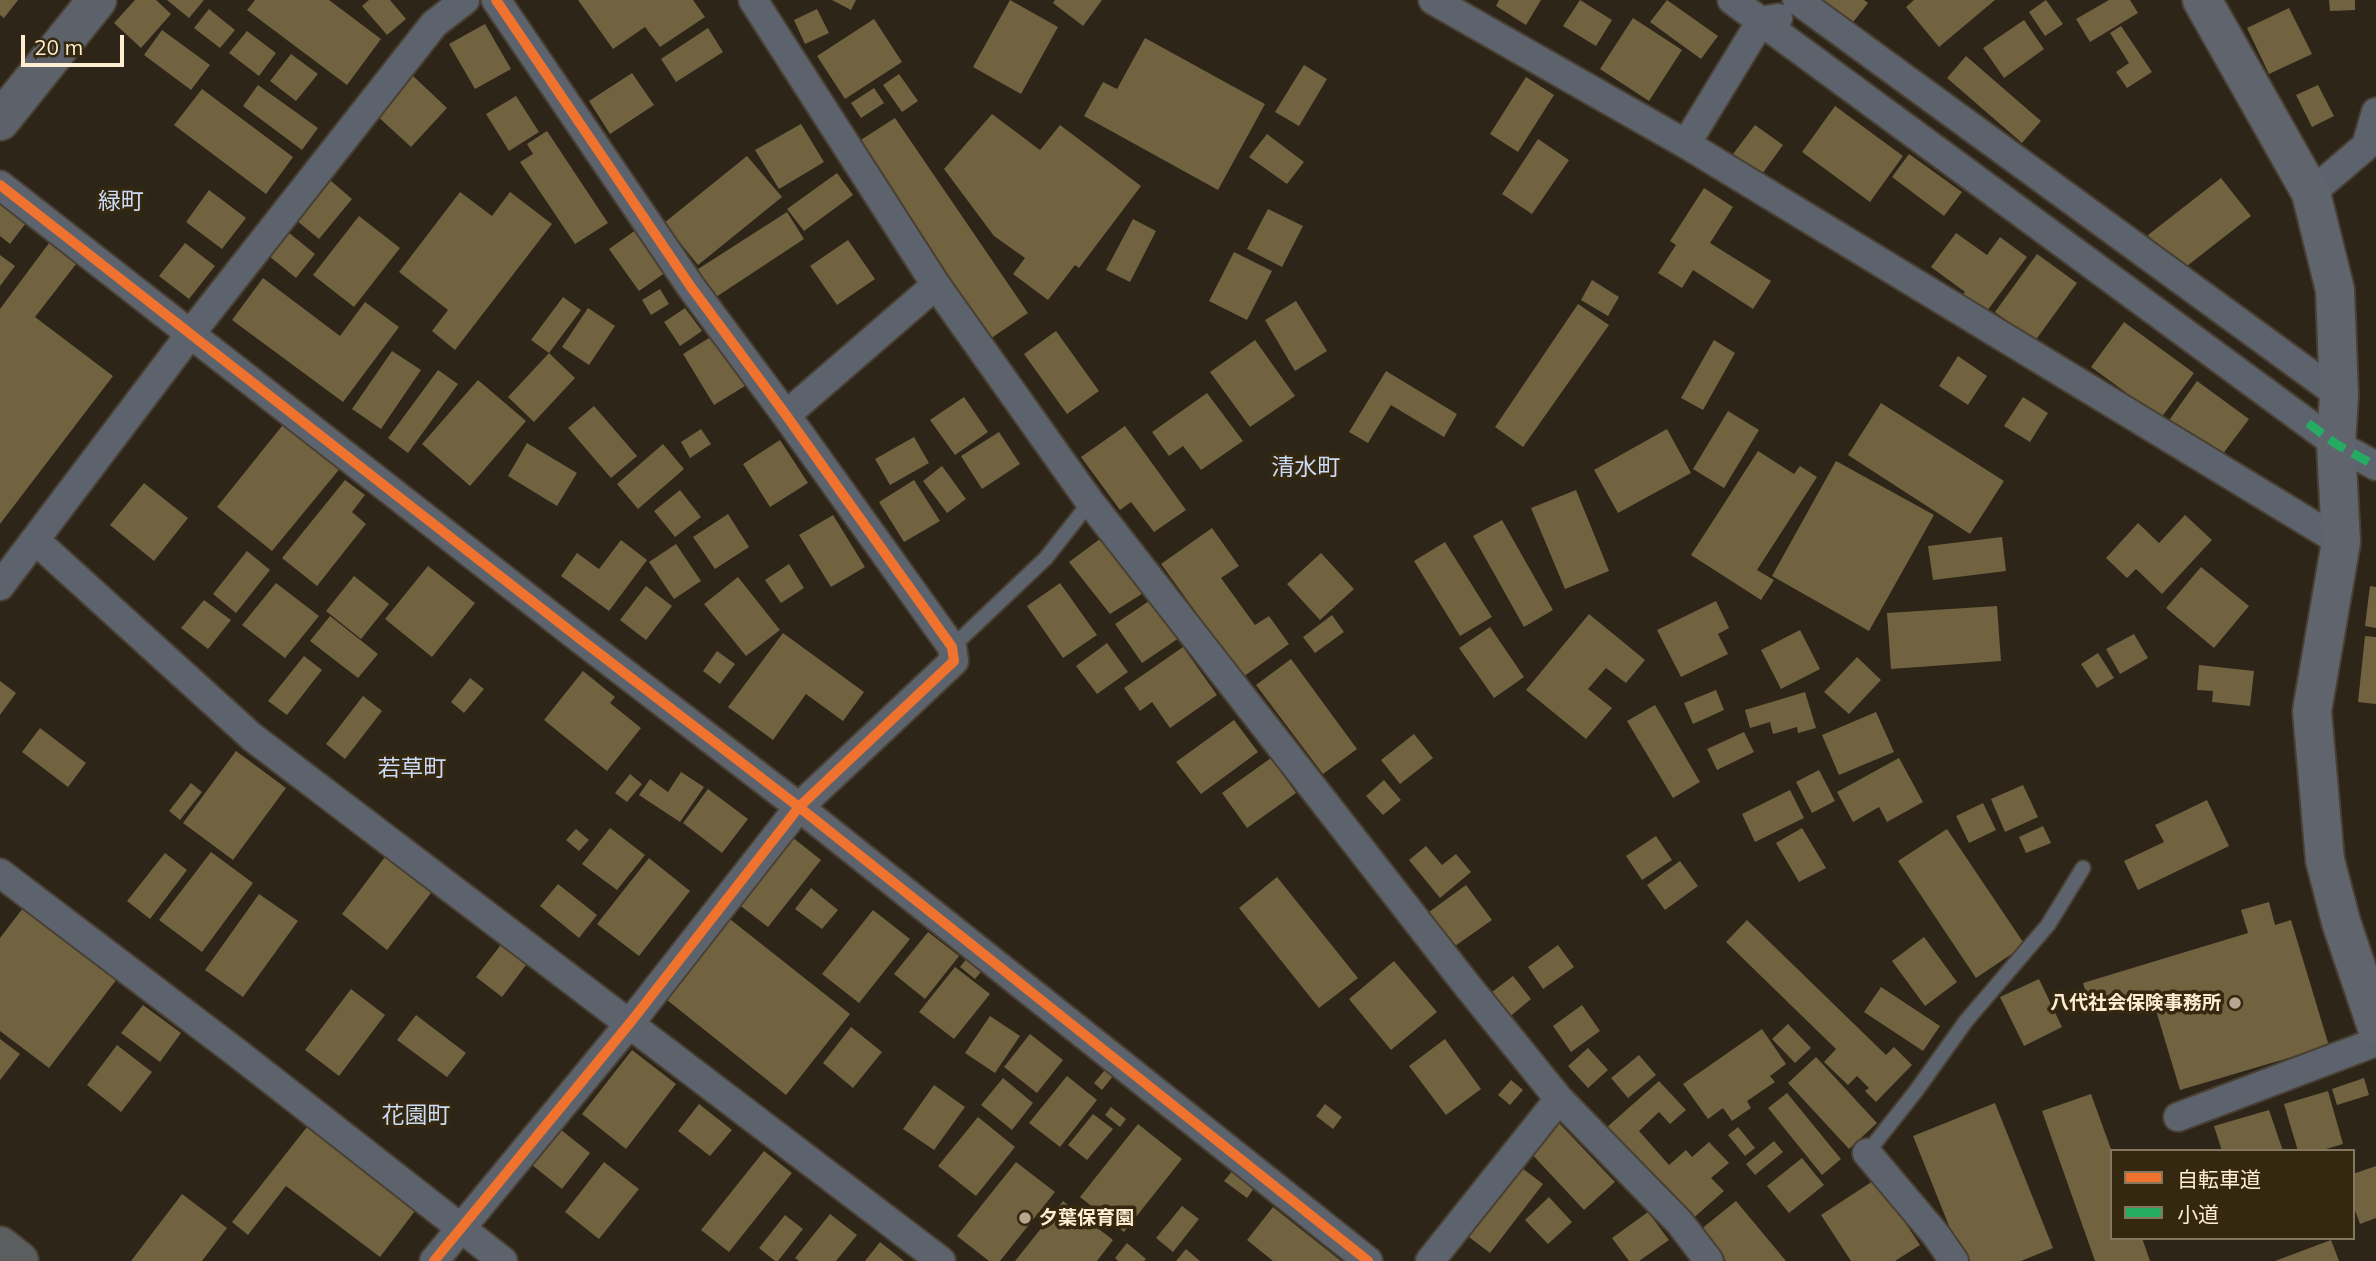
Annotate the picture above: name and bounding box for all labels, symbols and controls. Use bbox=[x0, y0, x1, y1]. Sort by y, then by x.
scale bar bbox=[24, 21, 128, 65]
text: 20 m bbox=[34, 34, 83, 60]
district label: 緑町 bbox=[98, 188, 144, 216]
district label: 清水町 bbox=[1272, 454, 1340, 482]
district label: 若草町 bbox=[378, 755, 446, 783]
place label: 八代社会保険事務所 bbox=[2050, 992, 2221, 1014]
marker: 八代社会保険事務所 bbox=[2227, 995, 2243, 1011]
district label: 花園町 bbox=[382, 1102, 450, 1130]
legend bbox=[2110, 1149, 2355, 1240]
text: 自転車道 bbox=[2177, 1166, 2261, 1192]
text: 小道 bbox=[2177, 1201, 2219, 1227]
place label: 夕葉保育園 bbox=[1039, 1207, 1134, 1229]
marker: 夕葉保育園 bbox=[1017, 1210, 1033, 1226]

